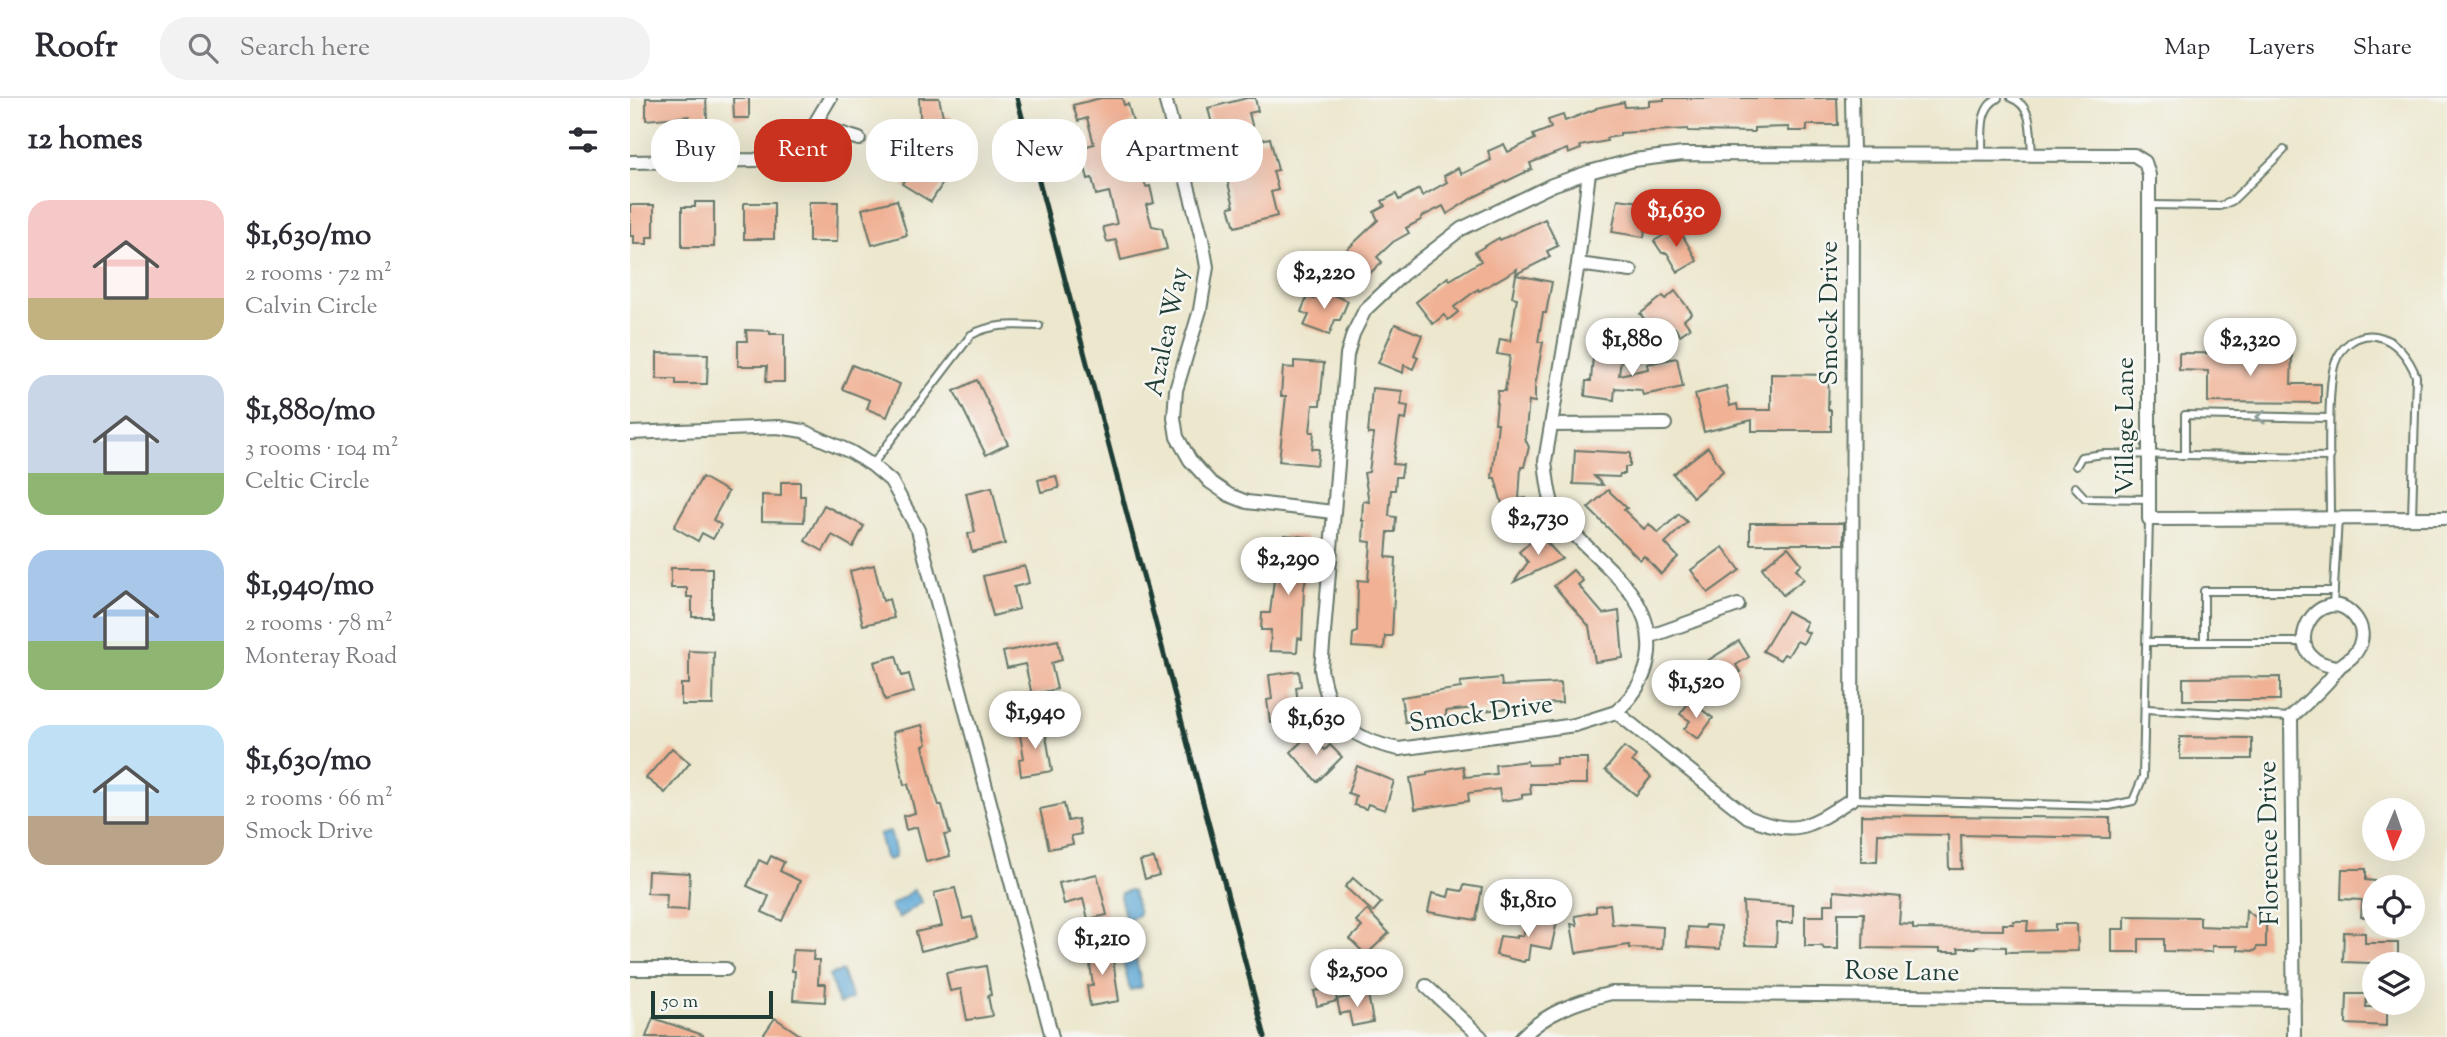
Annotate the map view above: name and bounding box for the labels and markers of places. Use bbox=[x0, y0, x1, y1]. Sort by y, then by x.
pin: $1,630 bbox=[1619, 190, 1733, 249]
pin: $2,220 bbox=[1267, 252, 1381, 311]
pin: $1,880 bbox=[1575, 318, 1689, 378]
pin: $2,320 bbox=[2193, 318, 2307, 378]
pin: $2,730 bbox=[1481, 498, 1595, 557]
pin: $2,290 bbox=[1231, 538, 1345, 597]
pin: $1,520 bbox=[1639, 660, 1753, 720]
pin: $1,940 bbox=[978, 692, 1092, 751]
pin: $1,630 bbox=[1259, 698, 1373, 757]
pin: $1,810 bbox=[1471, 880, 1585, 939]
pin: $1,210 bbox=[1045, 918, 1159, 977]
pin: $2,500 bbox=[1300, 950, 1414, 1009]

